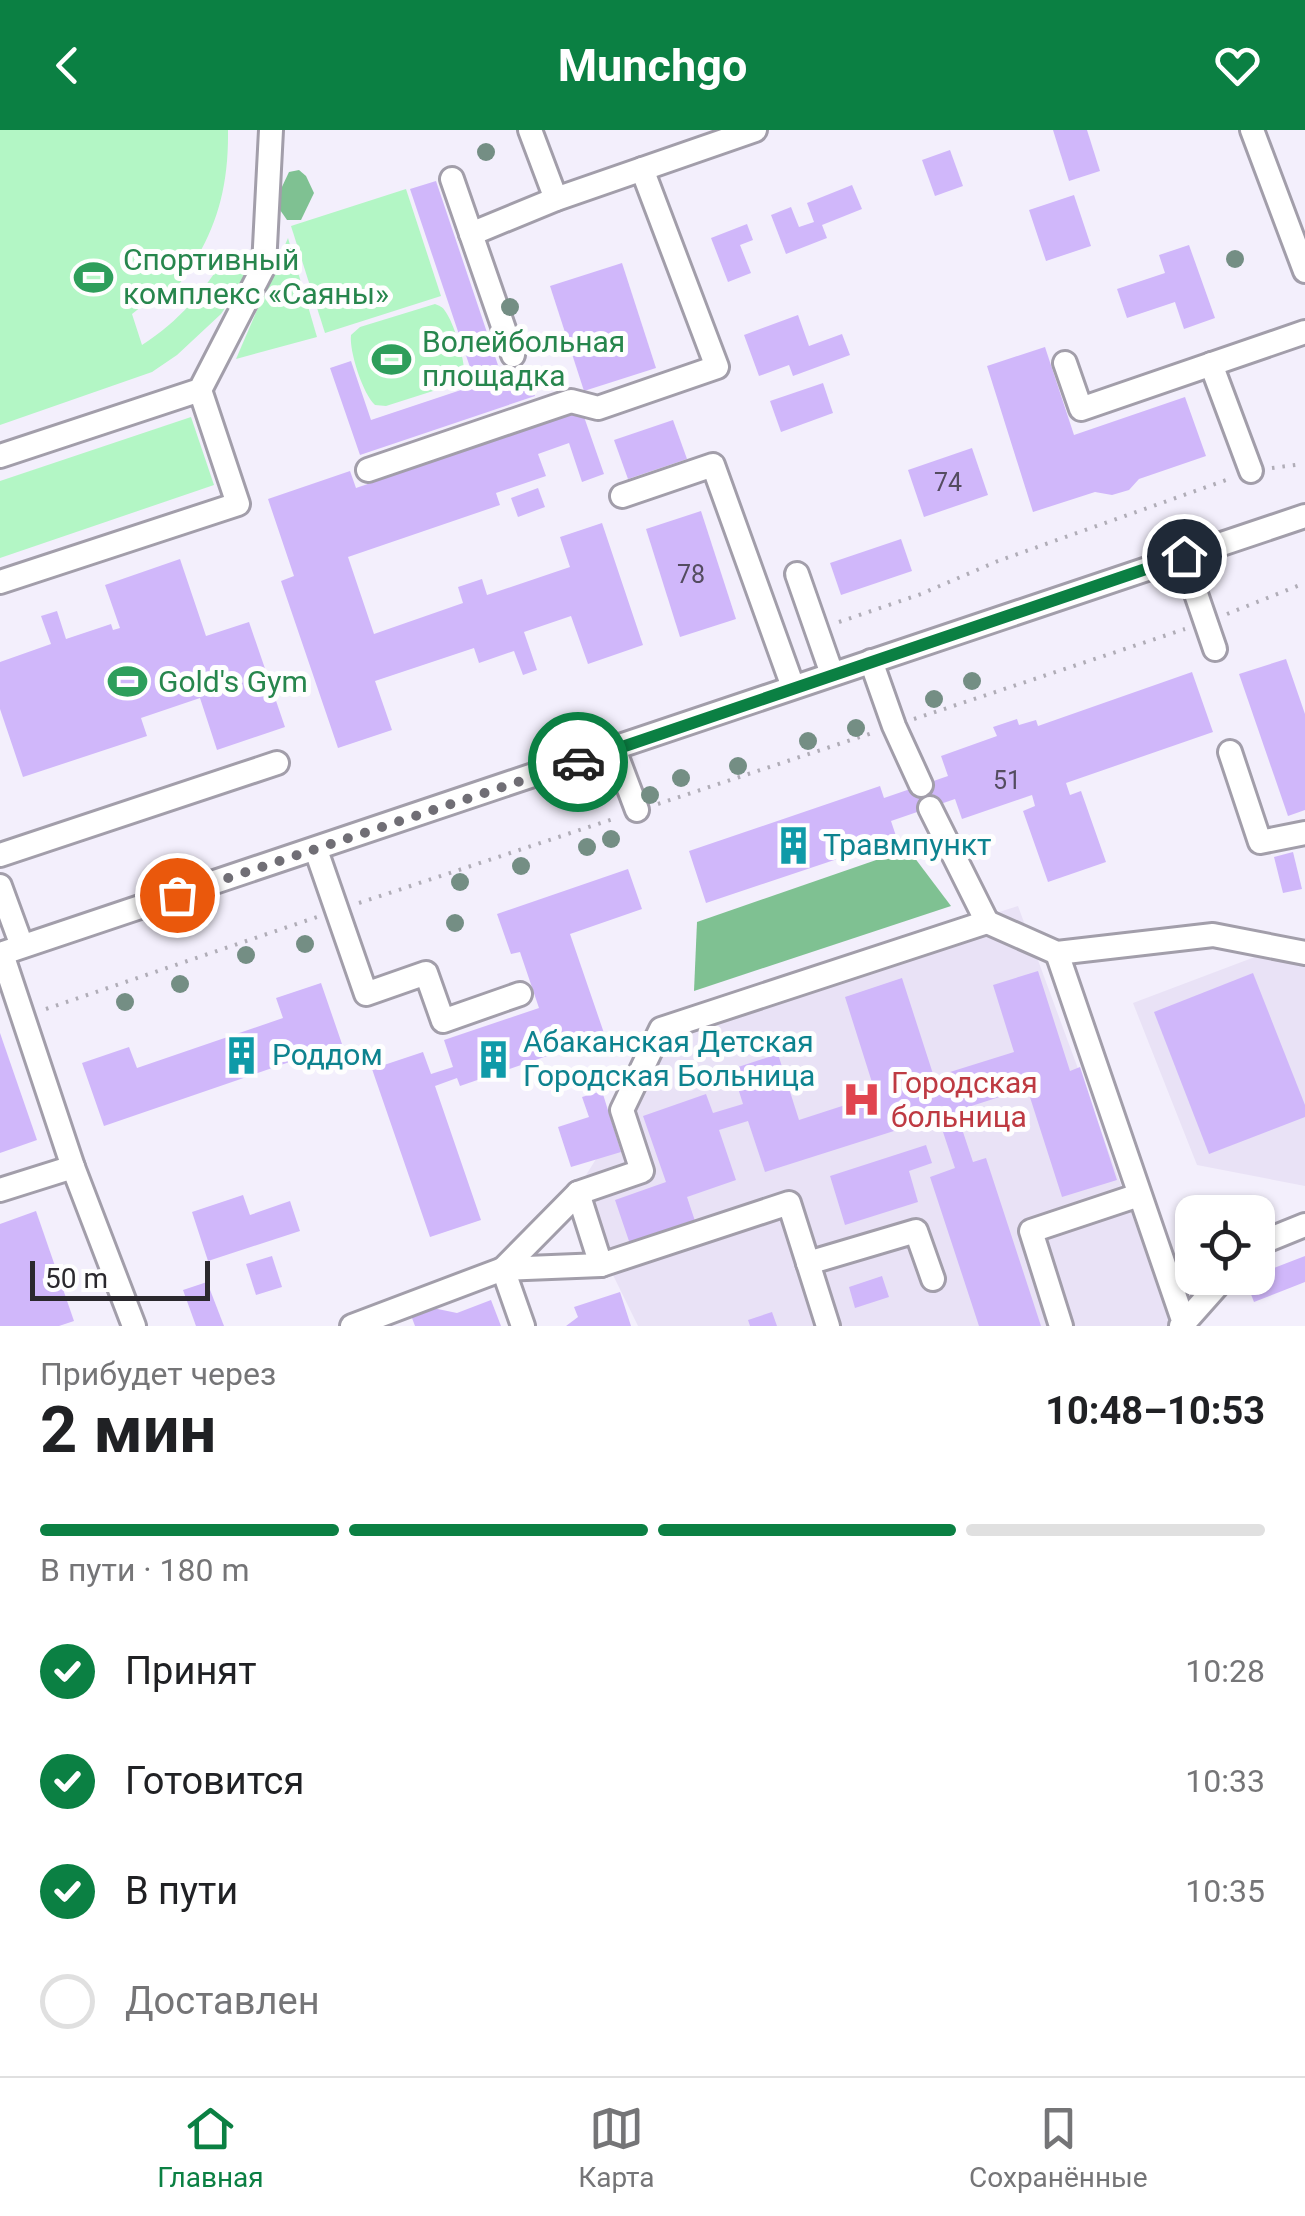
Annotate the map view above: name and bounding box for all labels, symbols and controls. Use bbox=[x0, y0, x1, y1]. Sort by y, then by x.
icon: back bbox=[40, 38, 95, 93]
icon: heart bbox=[1210, 38, 1265, 93]
text: Munchgo bbox=[558, 39, 747, 92]
place label: Спортивный комплекс «Саяны» bbox=[123, 242, 389, 311]
sports icon: Спортивный комплекс «Саяны» bbox=[72, 256, 114, 298]
place label: Волейбольная площадка bbox=[422, 324, 625, 393]
sports icon: Волейбольная площадка bbox=[371, 338, 413, 380]
house number: 74 bbox=[934, 468, 962, 497]
pin bbox=[1142, 514, 1227, 599]
icon: home bbox=[1157, 529, 1212, 584]
house number: 78 bbox=[677, 560, 705, 589]
sports icon: Gold's Gym bbox=[107, 661, 149, 703]
place label: Gold's Gym bbox=[158, 664, 308, 699]
courier bbox=[528, 712, 628, 812]
icon: car bbox=[551, 735, 606, 790]
house number: 51 bbox=[993, 766, 1021, 795]
building icon: Травмпункт bbox=[772, 824, 814, 866]
place label: Травмпункт bbox=[823, 827, 991, 862]
pin bbox=[135, 853, 220, 938]
icon: bag bbox=[150, 868, 205, 923]
place label: Абаканская Детская Городская Больница bbox=[523, 1024, 815, 1093]
building icon: Роддом bbox=[221, 1034, 263, 1076]
place label: Роддом bbox=[272, 1037, 383, 1072]
building icon: Абаканская Детская Городская Больница bbox=[472, 1038, 514, 1080]
place label: Городская больница bbox=[891, 1065, 1038, 1134]
hospital icon: Городская больница bbox=[840, 1079, 882, 1121]
map controls bbox=[1175, 1195, 1275, 1295]
button: locate bbox=[1175, 1195, 1275, 1295]
scale bar bbox=[30, 1256, 210, 1300]
text: 50 m bbox=[45, 1262, 108, 1295]
text: Прибудет через bbox=[40, 1355, 276, 1393]
text: 10:48–10:53 bbox=[1045, 1389, 1265, 1433]
text: 2 мин bbox=[40, 1392, 216, 1468]
text: В пути · 180 m bbox=[40, 1551, 250, 1589]
icon: check bbox=[40, 1644, 95, 1699]
text: Принят bbox=[125, 1649, 256, 1693]
text: 10:28 bbox=[1185, 1652, 1265, 1690]
icon: check bbox=[40, 1754, 95, 1809]
text: Готовится bbox=[125, 1759, 304, 1803]
text: 10:33 bbox=[1185, 1762, 1265, 1800]
icon: check bbox=[40, 1864, 95, 1919]
text: В пути bbox=[125, 1869, 238, 1913]
text: 10:35 bbox=[1185, 1872, 1265, 1910]
text: Доставлен bbox=[125, 1979, 320, 2023]
tab: Главная bbox=[157, 2101, 264, 2194]
tab: Карта bbox=[578, 2101, 655, 2194]
tab: Сохранённые bbox=[969, 2101, 1148, 2194]

